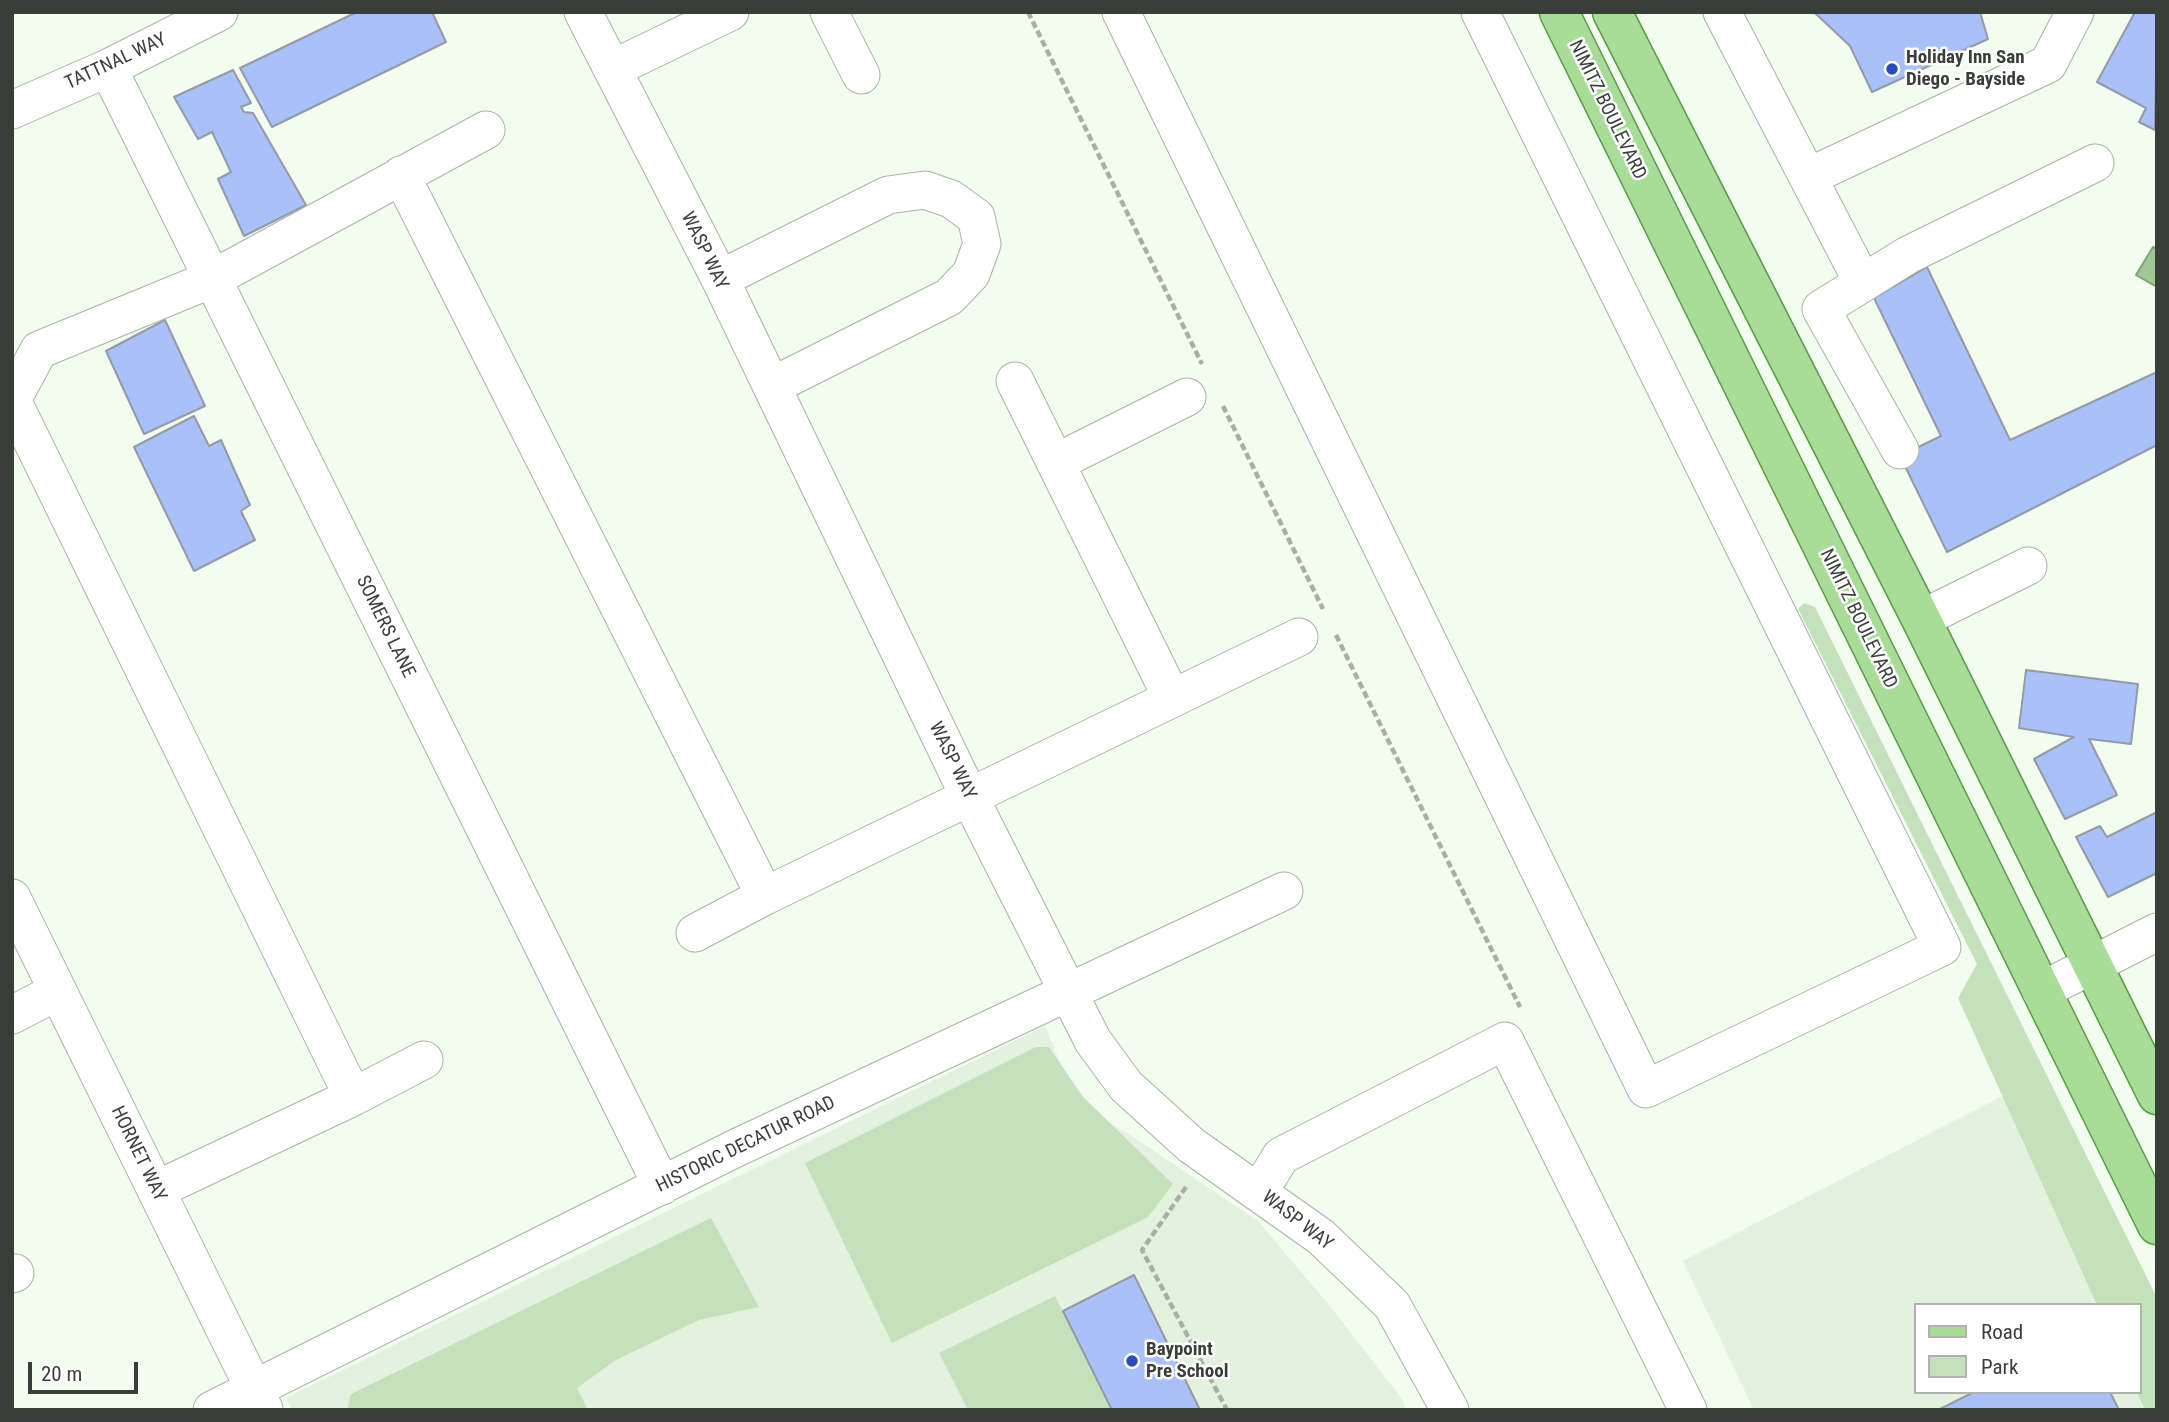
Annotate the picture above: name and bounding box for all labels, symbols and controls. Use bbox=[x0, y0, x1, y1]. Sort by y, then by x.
street label: TATTNAL WAY bbox=[62, 29, 170, 95]
street label: NIMITZ BOULEVARD bbox=[1563, 37, 1651, 183]
place label: Holiday Inn San Diego - Bayside bbox=[1906, 47, 2025, 91]
marker: Holiday Inn San Diego - Bayside bbox=[1884, 61, 1900, 77]
street label: WASP WAY bbox=[675, 208, 733, 294]
street label: NIMITZ BOULEVARD bbox=[1814, 546, 1902, 692]
street label: SOMERS LANE bbox=[350, 572, 420, 682]
street label: WASP WAY bbox=[923, 718, 981, 804]
street label: HISTORIC DECATUR ROAD bbox=[653, 1092, 839, 1198]
street label: HORNET WAY bbox=[105, 1103, 171, 1205]
street label: WASP WAY bbox=[1257, 1186, 1337, 1256]
legend bbox=[1913, 1303, 2141, 1394]
text: Road bbox=[1981, 1320, 2023, 1344]
place label: Baypoint Pre School bbox=[1146, 1339, 1228, 1383]
scale bar bbox=[32, 1348, 142, 1392]
marker: Baypoint Pre School bbox=[1124, 1353, 1140, 1369]
text: Park bbox=[1981, 1355, 2018, 1379]
text: 20 m bbox=[41, 1362, 82, 1386]

